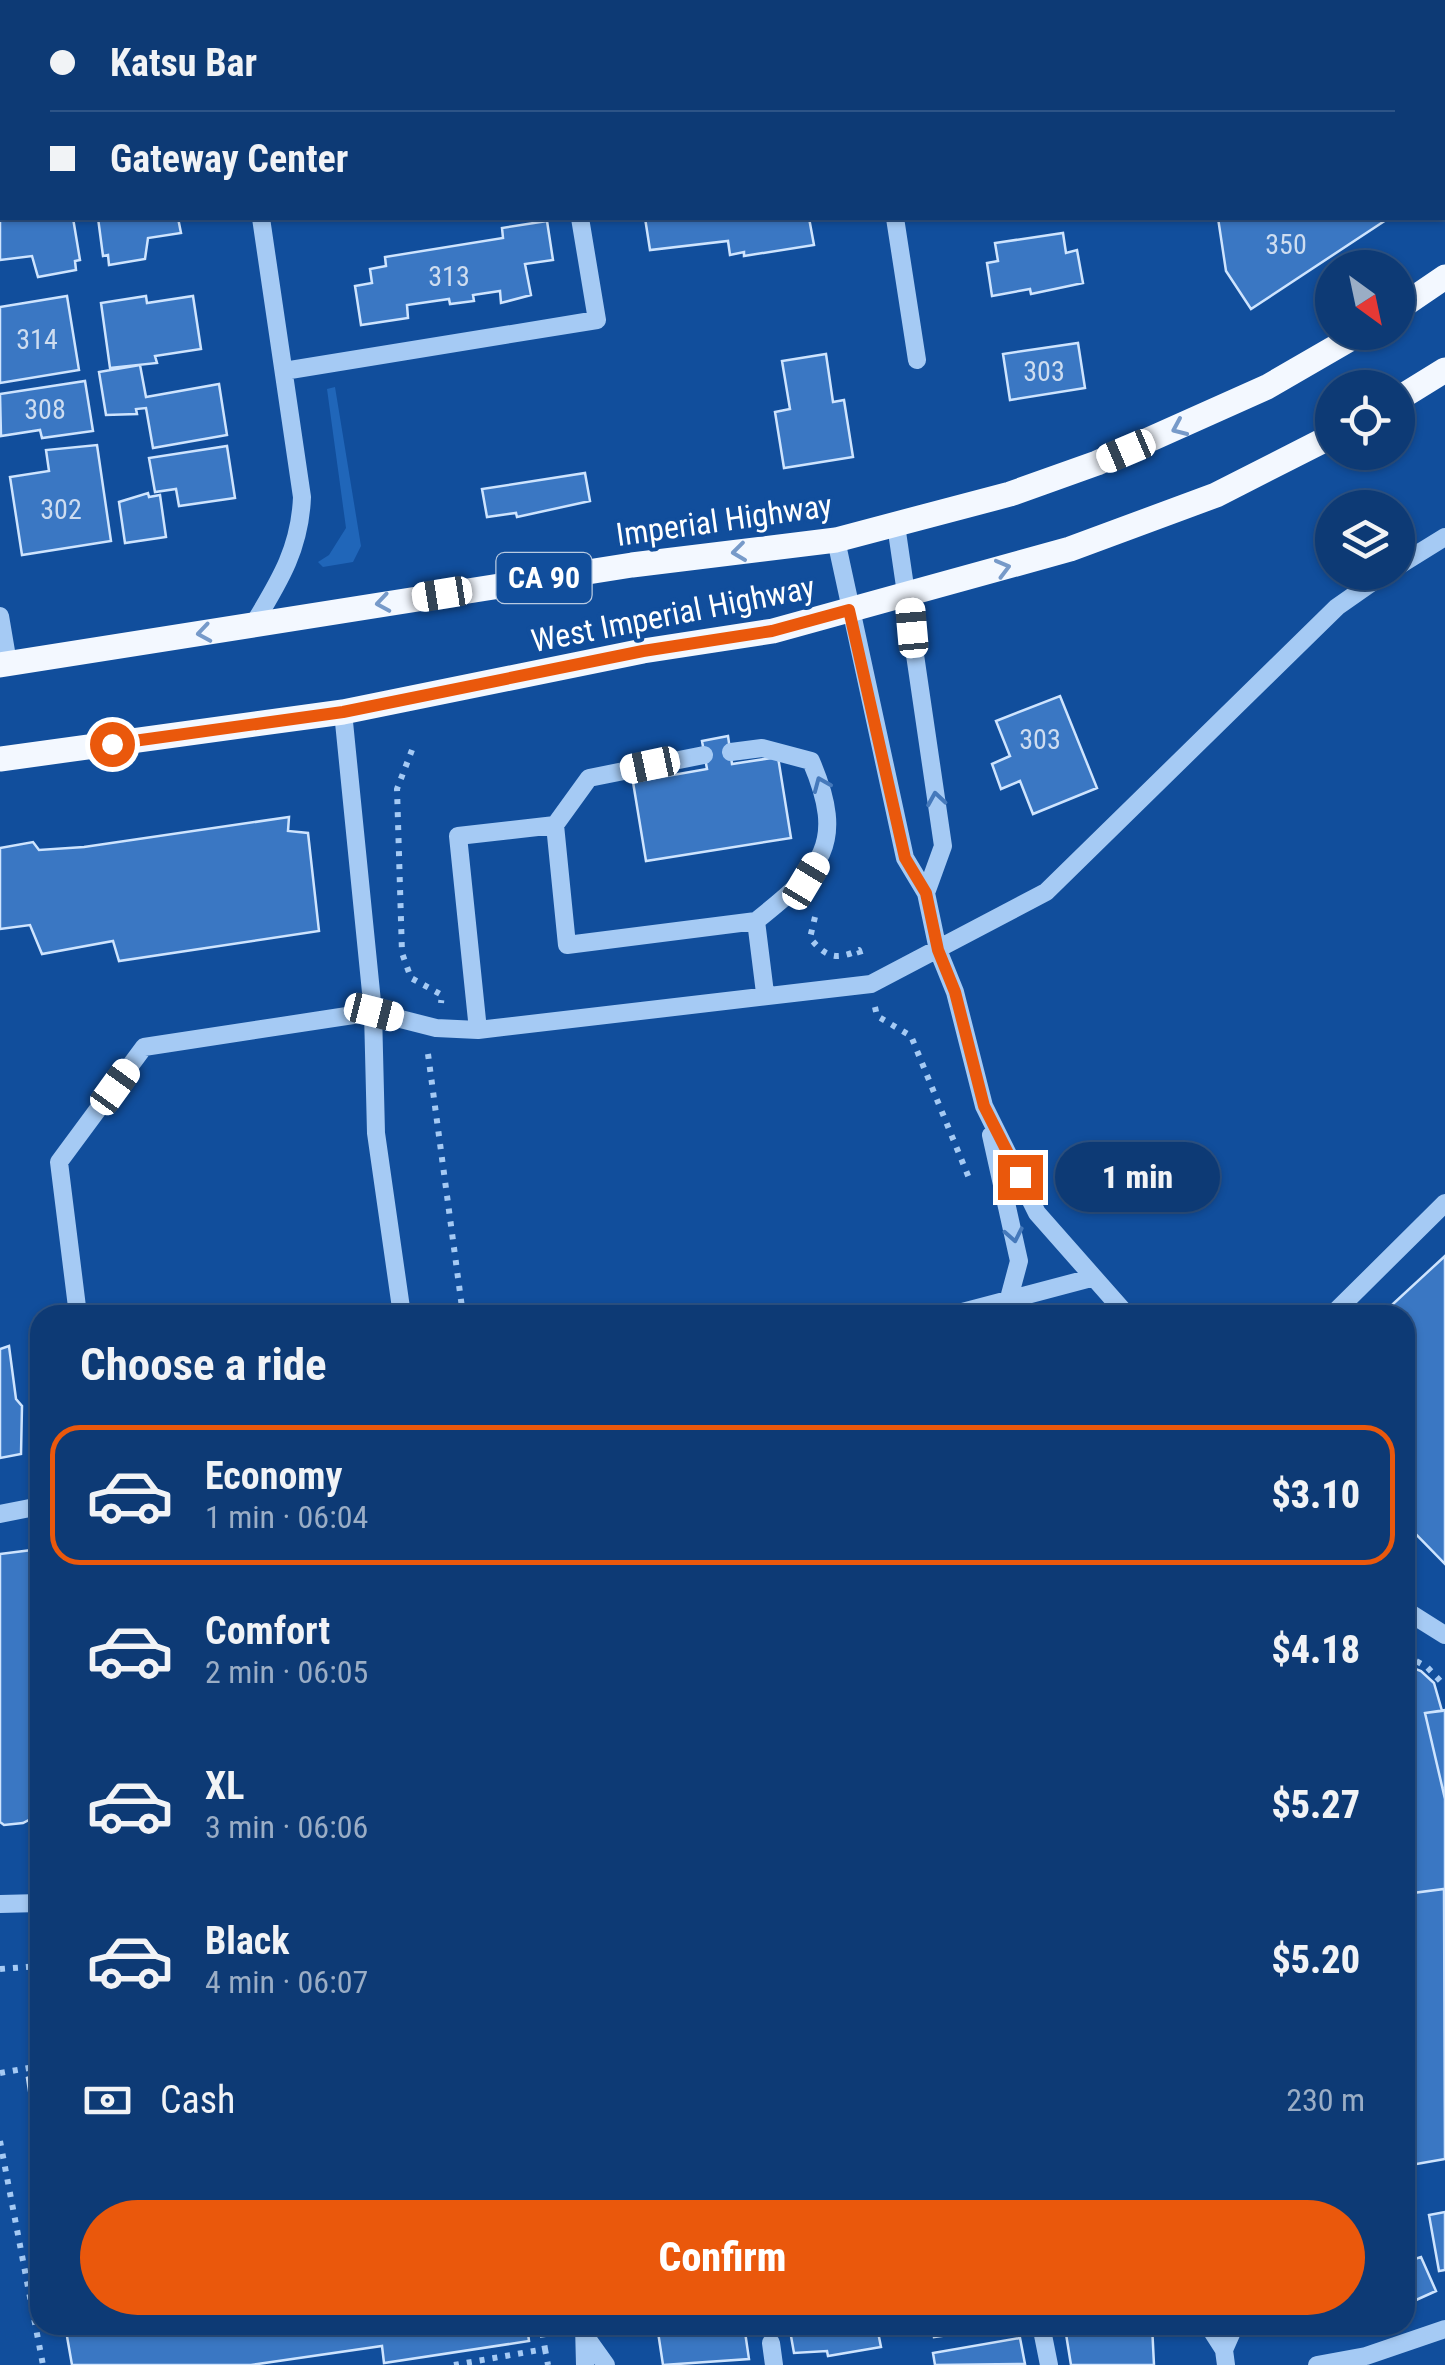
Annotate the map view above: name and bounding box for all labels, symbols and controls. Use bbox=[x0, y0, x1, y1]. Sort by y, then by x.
text: Katsu Bar bbox=[110, 41, 257, 85]
text: Gateway Center bbox=[110, 137, 348, 181]
house number: 350 bbox=[1265, 228, 1307, 261]
north arrow bbox=[1315, 250, 1415, 350]
map controls bbox=[1315, 250, 1415, 590]
house number: 313 bbox=[428, 260, 470, 293]
house number: 314 bbox=[16, 323, 58, 356]
house number: 303 bbox=[1023, 355, 1065, 388]
button: locate bbox=[1315, 370, 1415, 470]
house number: 308 bbox=[24, 393, 66, 426]
one-way arrow bbox=[1171, 416, 1189, 436]
car bbox=[1093, 425, 1159, 477]
street label: Imperial Highway bbox=[614, 486, 834, 554]
button: layers bbox=[1315, 490, 1415, 590]
house number: 302 bbox=[40, 493, 82, 526]
one-way arrow bbox=[730, 541, 746, 562]
road number: CA 90 bbox=[496, 553, 592, 603]
one-way arrow bbox=[994, 559, 1011, 580]
street label: West Imperial Highway bbox=[528, 568, 818, 660]
car bbox=[410, 574, 474, 614]
one-way arrow bbox=[374, 592, 391, 613]
car bbox=[894, 597, 930, 659]
one-way arrow bbox=[196, 622, 212, 643]
route start bbox=[90, 722, 135, 767]
house number: 303 bbox=[1019, 723, 1061, 756]
car bbox=[618, 744, 682, 786]
one-way arrow bbox=[813, 776, 833, 794]
one-way arrow bbox=[926, 791, 947, 807]
car bbox=[778, 848, 834, 914]
car bbox=[341, 990, 407, 1034]
car bbox=[85, 1054, 145, 1120]
callout: 1 min bbox=[1055, 1142, 1220, 1212]
route end bbox=[998, 1155, 1043, 1200]
text: 1 min bbox=[1102, 1158, 1173, 1196]
one-way arrow bbox=[1002, 1226, 1023, 1243]
text: Choose a ride bbox=[80, 1338, 327, 1391]
icon: car bbox=[85, 1450, 175, 1540]
text: Economy bbox=[205, 1454, 342, 1498]
text: $3.10 bbox=[1271, 1473, 1360, 1517]
text: 1 min · 06:04 bbox=[205, 1498, 368, 1536]
icon: car bbox=[85, 1605, 175, 1695]
text: Comfort bbox=[205, 1609, 330, 1653]
text: $4.18 bbox=[1271, 1628, 1360, 1672]
text: 2 min · 06:05 bbox=[205, 1653, 368, 1691]
icon: car bbox=[85, 1760, 175, 1850]
text: XL bbox=[205, 1764, 244, 1808]
text: $5.27 bbox=[1271, 1783, 1360, 1827]
text: 3 min · 06:06 bbox=[205, 1808, 368, 1846]
icon: car bbox=[85, 1915, 175, 2005]
text: Black bbox=[205, 1919, 289, 1963]
text: $5.20 bbox=[1271, 1938, 1360, 1982]
text: 4 min · 06:07 bbox=[205, 1963, 368, 2001]
icon: cash bbox=[80, 2073, 135, 2128]
text: Cash bbox=[160, 2078, 235, 2122]
text: 230 m bbox=[1286, 2081, 1365, 2119]
button: Confirm bbox=[80, 2200, 1365, 2315]

